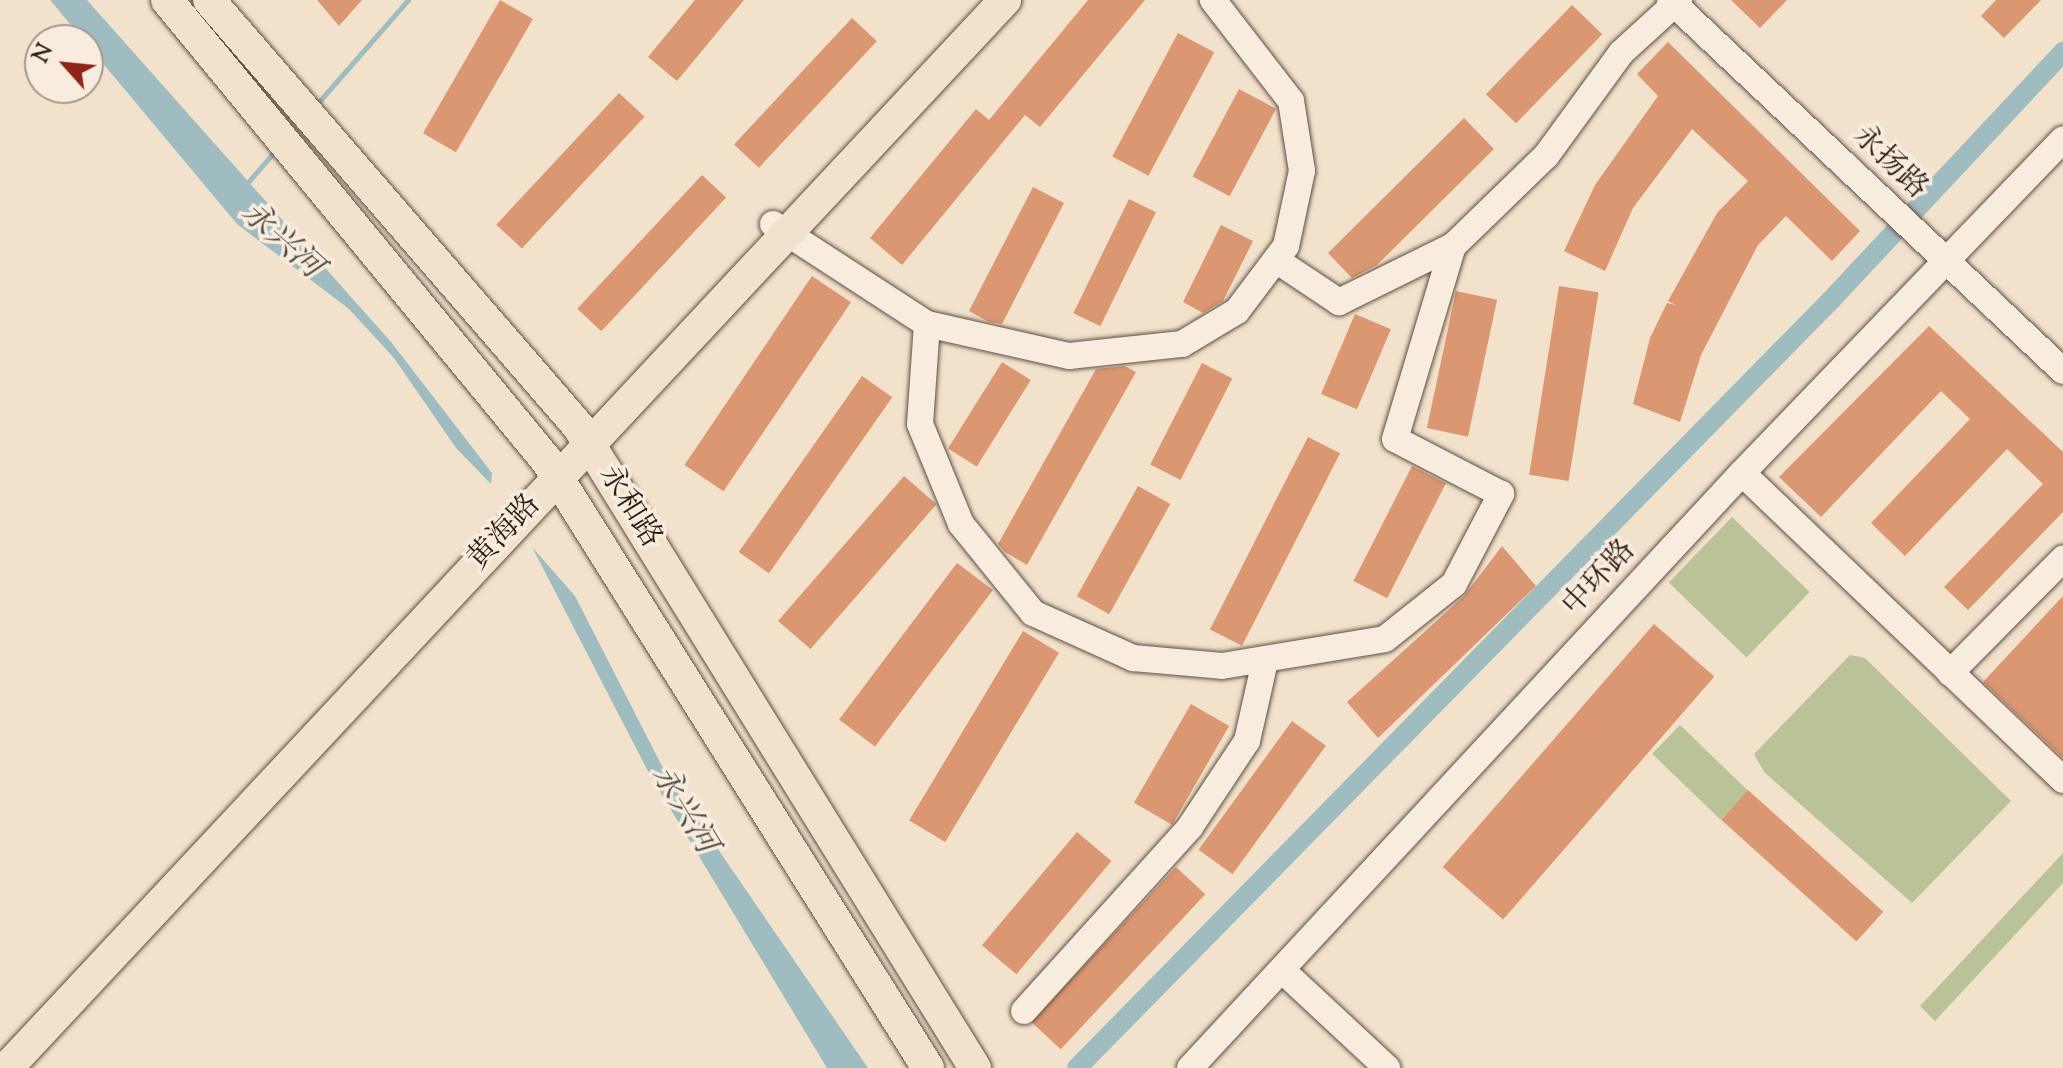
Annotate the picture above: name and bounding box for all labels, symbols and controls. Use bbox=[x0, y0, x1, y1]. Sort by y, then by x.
north arrow bbox=[24, 24, 104, 104]
text: N bbox=[26, 39, 63, 69]
street label: 永扬路 bbox=[1844, 119, 1934, 207]
water label: 永兴河 bbox=[232, 195, 330, 287]
street label: 永和路 bbox=[590, 459, 668, 555]
street label: 黄海路 bbox=[461, 488, 549, 578]
street label: 中环路 bbox=[1556, 534, 1644, 624]
water label: 永兴河 bbox=[642, 759, 724, 861]

